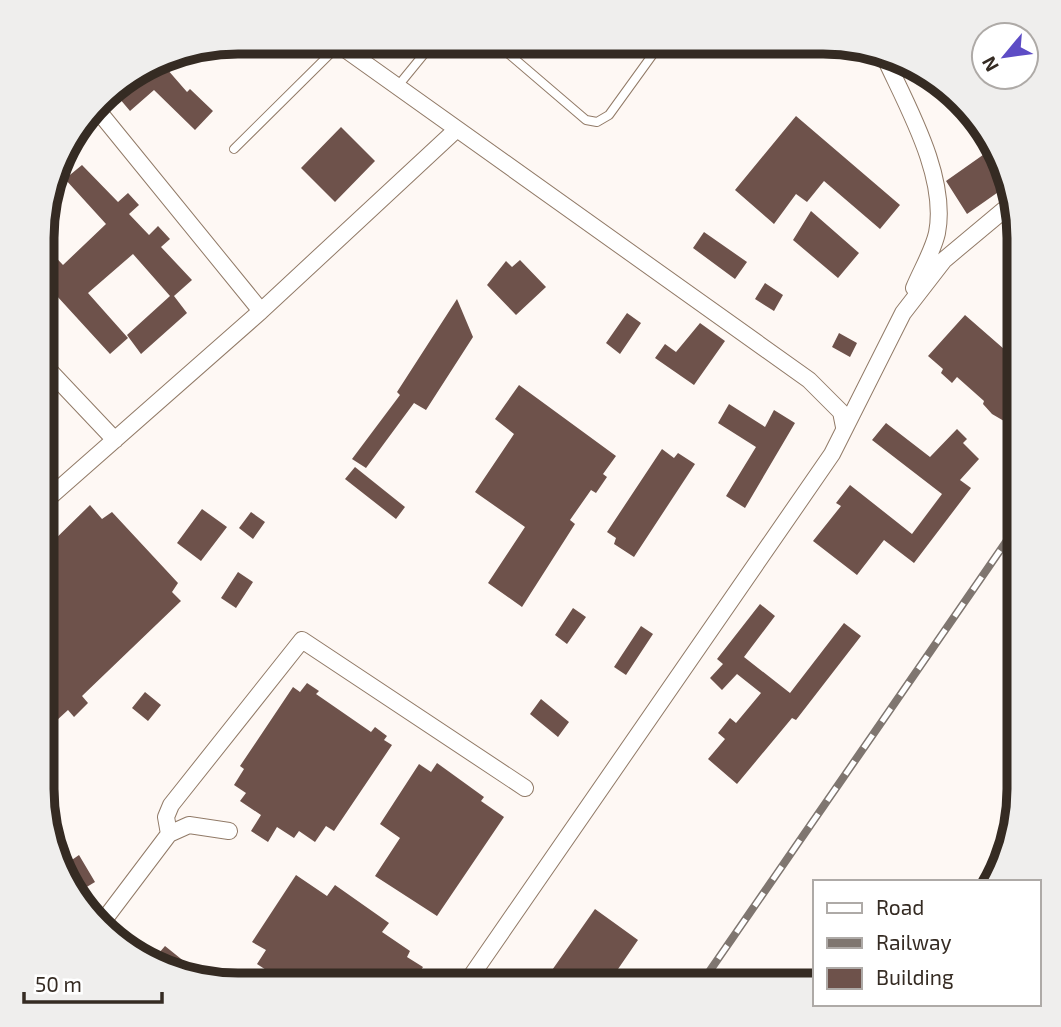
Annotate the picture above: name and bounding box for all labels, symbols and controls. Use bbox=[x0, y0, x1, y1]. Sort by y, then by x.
north arrow bbox=[970, 21, 1040, 91]
text: N bbox=[976, 53, 1003, 76]
legend bbox=[813, 880, 1040, 1006]
text: Road bbox=[876, 894, 924, 919]
text: Railway bbox=[876, 929, 952, 954]
scale bar bbox=[24, 960, 163, 1004]
text: Building bbox=[876, 964, 954, 989]
text: 50 m bbox=[35, 971, 82, 996]

